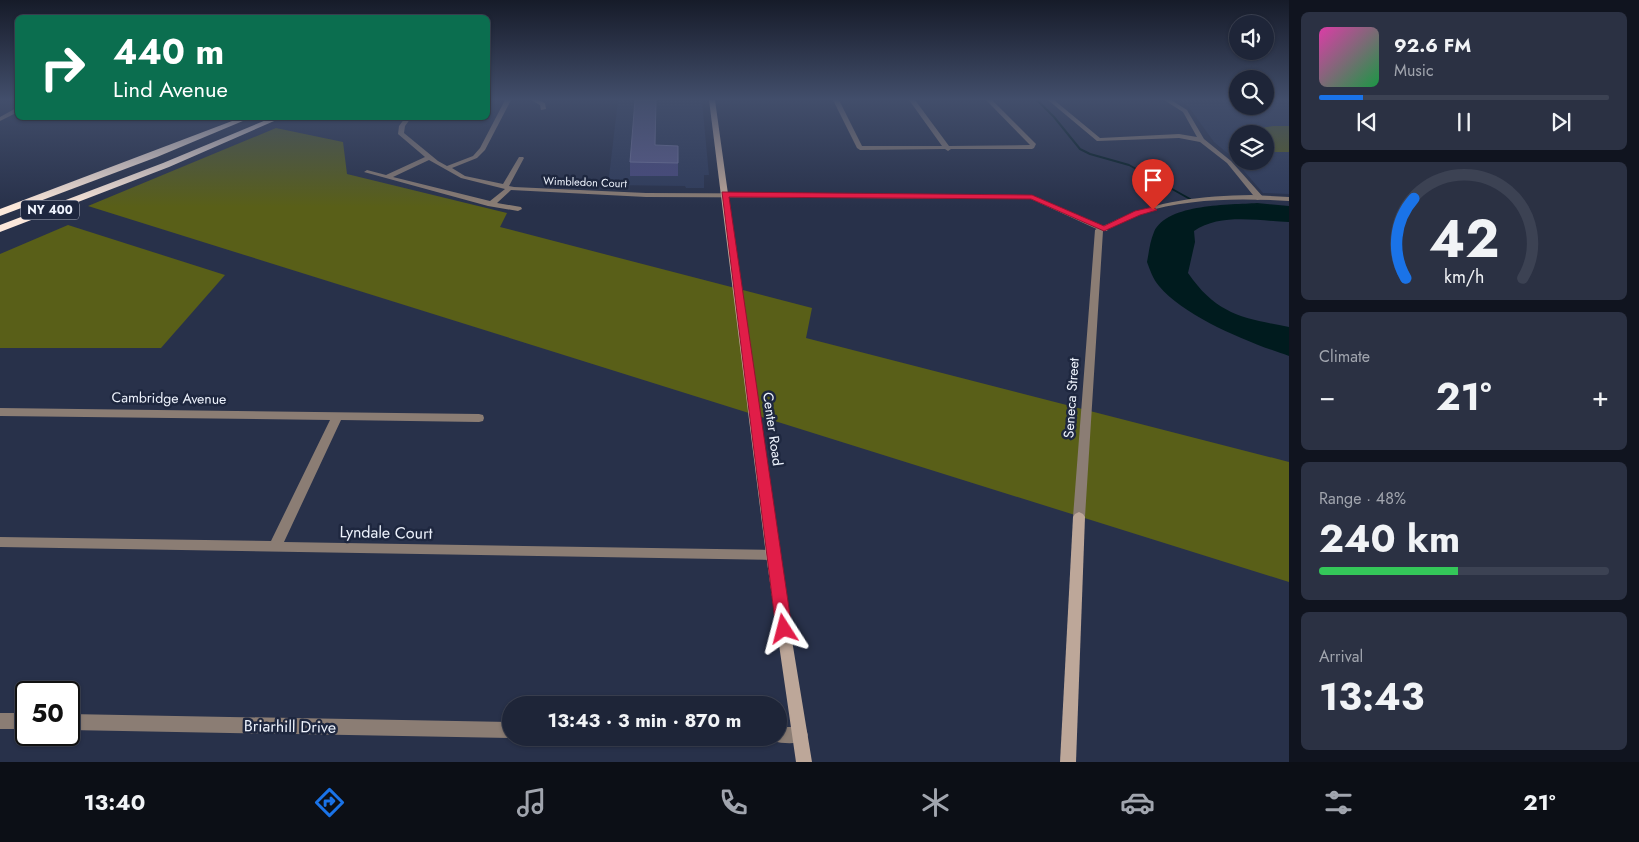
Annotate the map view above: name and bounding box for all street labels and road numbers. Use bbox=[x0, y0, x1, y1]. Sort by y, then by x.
street label: Wimbledon Court bbox=[543, 173, 628, 191]
road number: NY 400 bbox=[21, 200, 79, 220]
street label: Seneca Street bbox=[1058, 357, 1084, 439]
street label: Cambridge Avenue bbox=[112, 387, 226, 409]
street label: Center Road bbox=[758, 391, 788, 467]
street label: Lyndale Court bbox=[339, 520, 433, 545]
street label: Briarhill Drive bbox=[244, 714, 336, 739]

